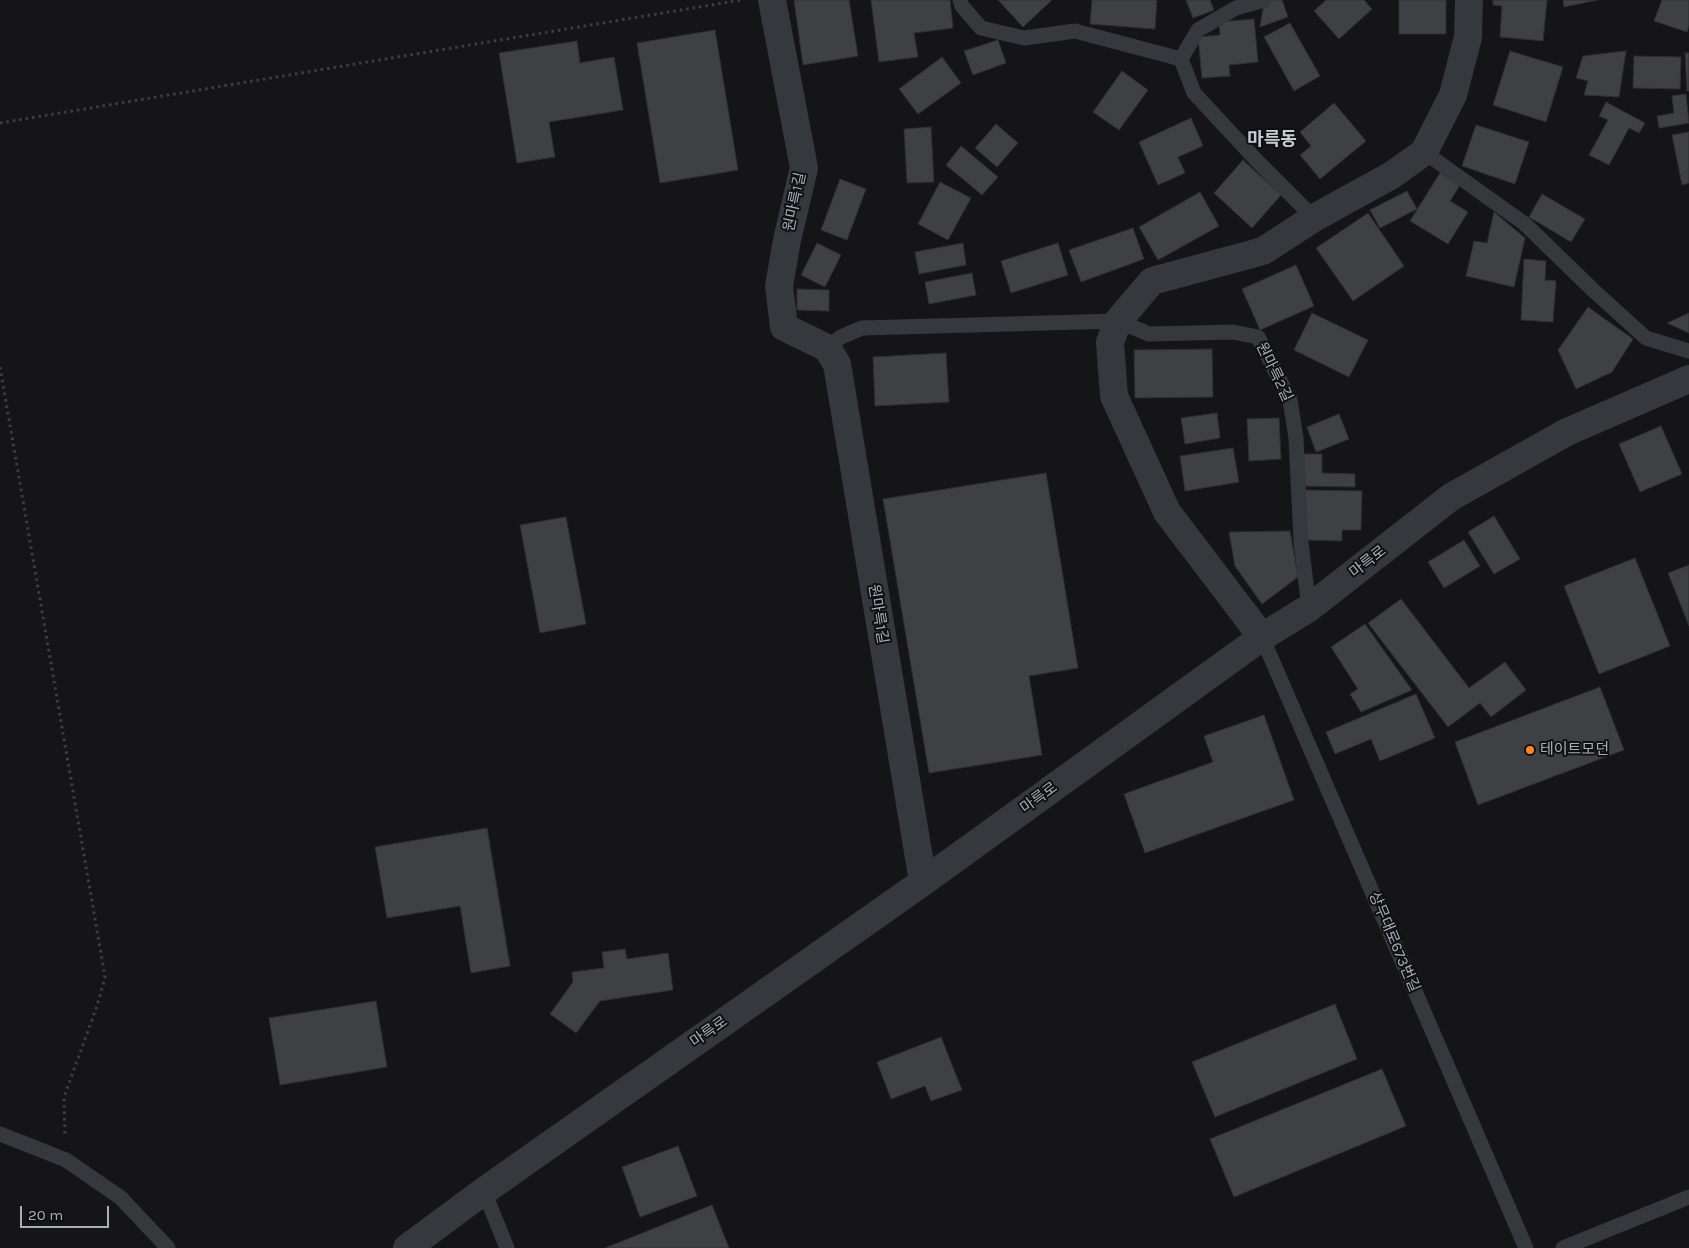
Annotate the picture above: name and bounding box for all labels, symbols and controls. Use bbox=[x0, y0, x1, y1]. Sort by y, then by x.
district label: 마륵동 bbox=[1247, 129, 1297, 151]
street label: 원마륵1길 bbox=[780, 171, 810, 233]
street label: 원마륵2길 bbox=[1252, 339, 1296, 405]
street label: 마륵로 bbox=[1346, 542, 1390, 582]
street label: 원마륵1길 bbox=[864, 583, 892, 645]
place label: 테이트모던 bbox=[1540, 741, 1609, 759]
marker: 테이트모던 bbox=[1524, 744, 1536, 756]
street label: 마륵로 bbox=[1017, 779, 1061, 817]
street label: 상무대로673번길 bbox=[1365, 889, 1423, 995]
street label: 마륵로 bbox=[687, 1013, 731, 1051]
scale bar bbox=[22, 1196, 111, 1228]
text: 20 m bbox=[28, 1206, 63, 1224]

